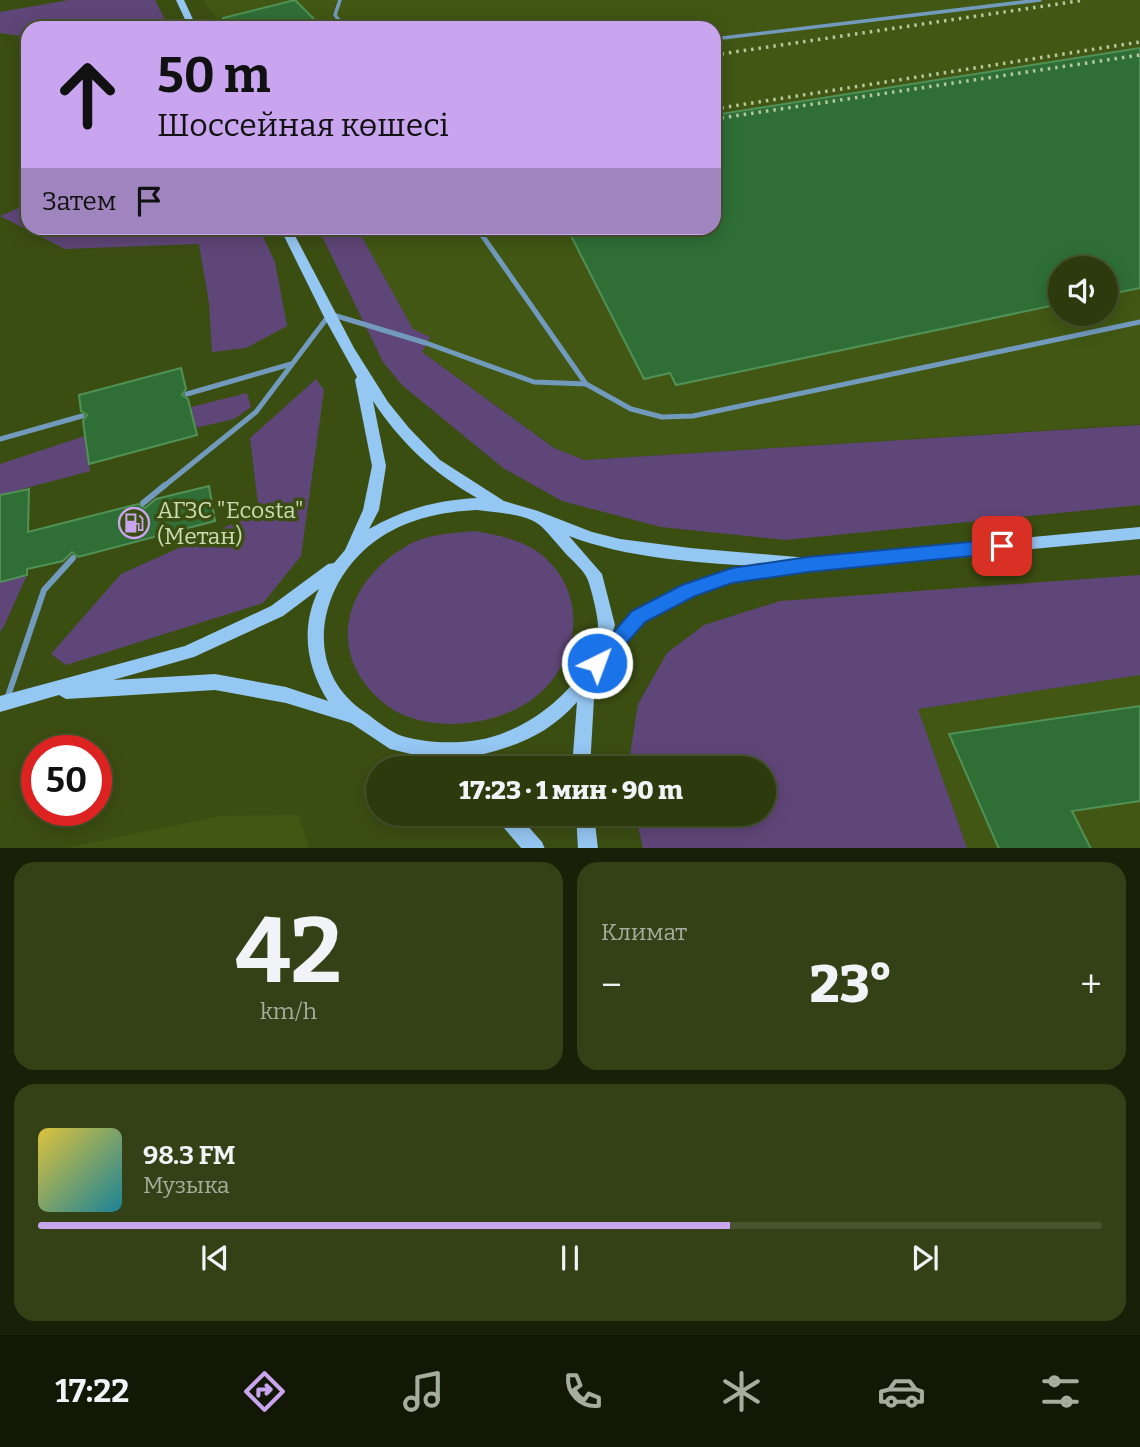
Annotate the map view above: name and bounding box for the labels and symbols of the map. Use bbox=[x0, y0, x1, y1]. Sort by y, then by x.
place label: АГЗС "Ecosta" (Метан) bbox=[157, 496, 304, 550]
fuel station icon: АГЗС "Ecosta" (Метан) bbox=[117, 506, 151, 540]
pin bbox=[972, 516, 1032, 576]
position arrow bbox=[560, 626, 634, 700]
speed limit sign: 50 bbox=[21, 735, 112, 826]

